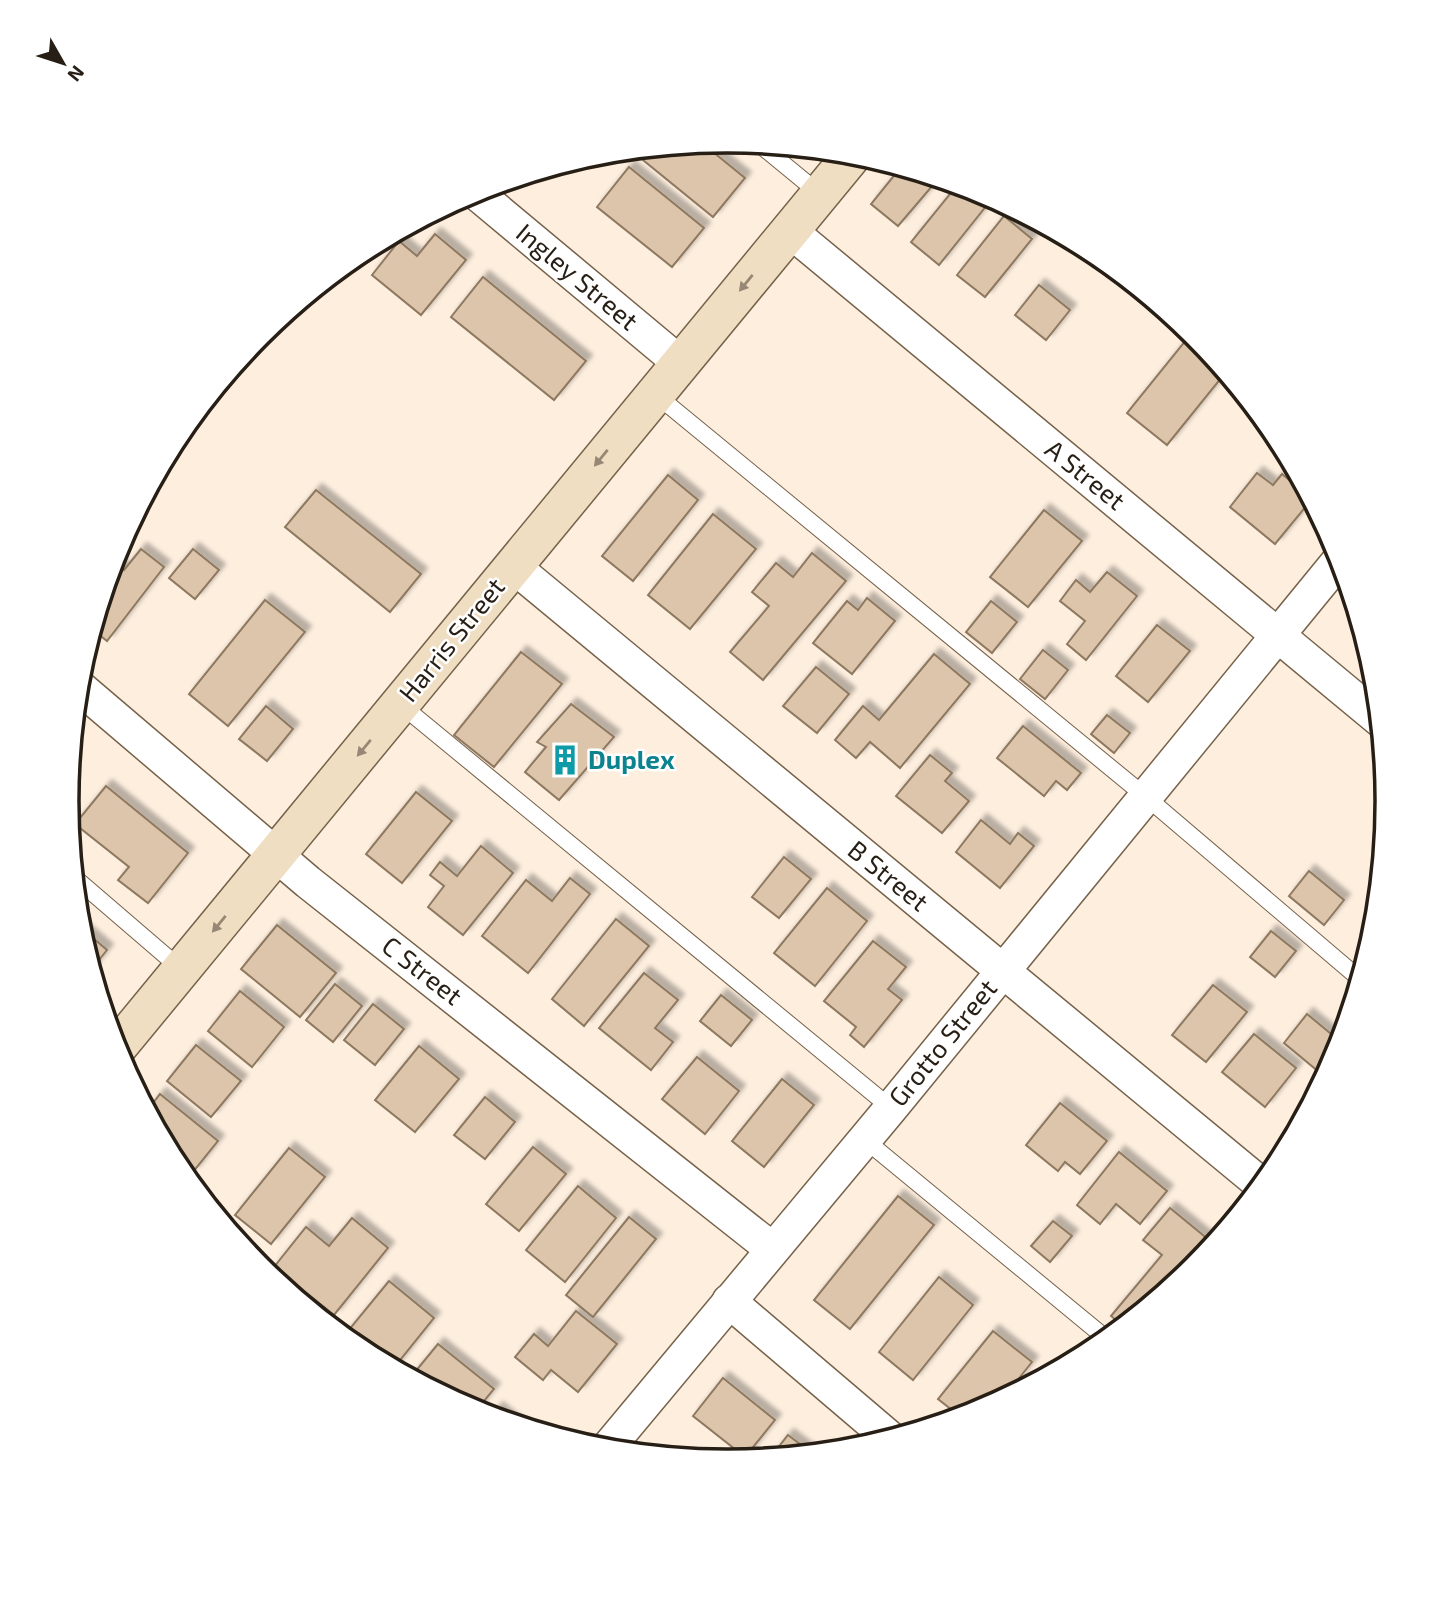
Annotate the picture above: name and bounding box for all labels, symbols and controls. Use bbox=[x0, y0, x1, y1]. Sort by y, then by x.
north arrow bbox=[28, 28, 98, 98]
text: N bbox=[63, 61, 90, 87]
street label: Ingley Street bbox=[511, 216, 645, 336]
one-way arrow bbox=[739, 274, 754, 291]
street label: A Street bbox=[1040, 432, 1132, 515]
one-way arrow bbox=[594, 450, 609, 467]
street label: Harris Street bbox=[392, 571, 510, 707]
one-way arrow bbox=[356, 739, 371, 757]
building icon: Duplex bbox=[548, 743, 582, 777]
place label: Duplex bbox=[588, 743, 675, 774]
street label: B Street bbox=[843, 833, 935, 917]
one-way arrow bbox=[212, 915, 227, 932]
street label: C Street bbox=[377, 929, 469, 1011]
street label: Grotto Street bbox=[881, 972, 1002, 1112]

